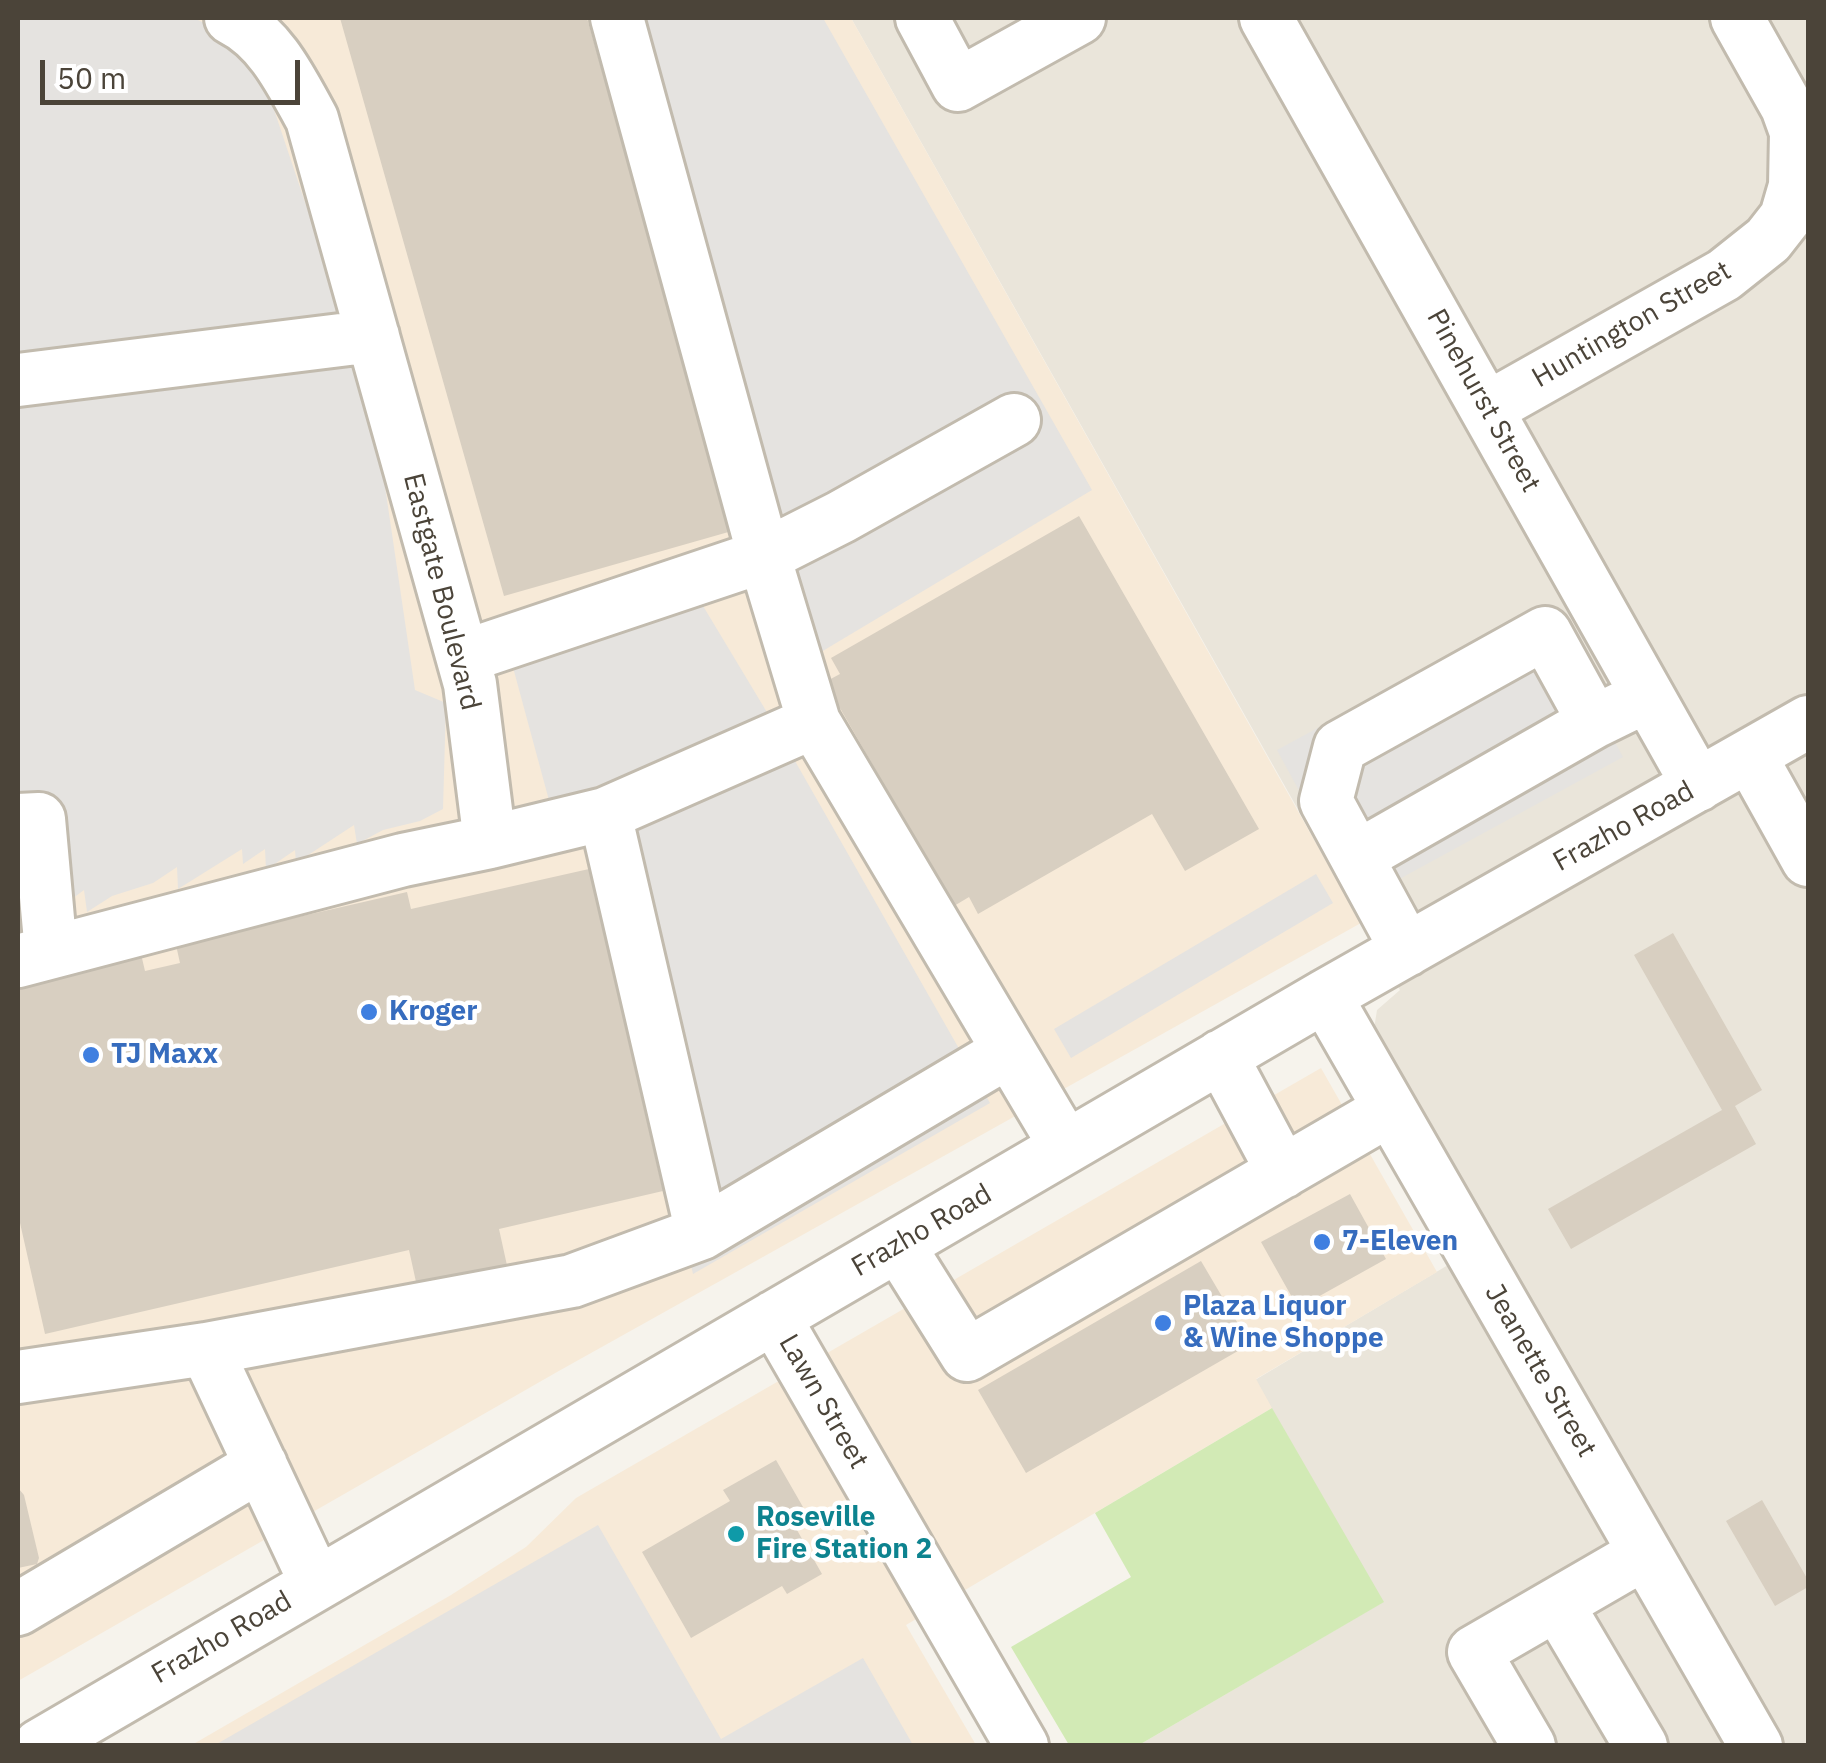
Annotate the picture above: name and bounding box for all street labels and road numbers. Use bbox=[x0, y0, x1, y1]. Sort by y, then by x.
street label: Huntington Street bbox=[1527, 254, 1737, 396]
street label: Pinehurst Street bbox=[1419, 304, 1547, 498]
street label: Eastgate Boulevard bbox=[395, 470, 487, 714]
street label: Frazho Road bbox=[1548, 775, 1700, 879]
street label: Frazho Road bbox=[846, 1178, 998, 1284]
street label: Jeanette Street bbox=[1477, 1279, 1603, 1463]
street label: Lawn Street bbox=[771, 1329, 875, 1475]
street label: Frazho Road bbox=[146, 1585, 298, 1691]

